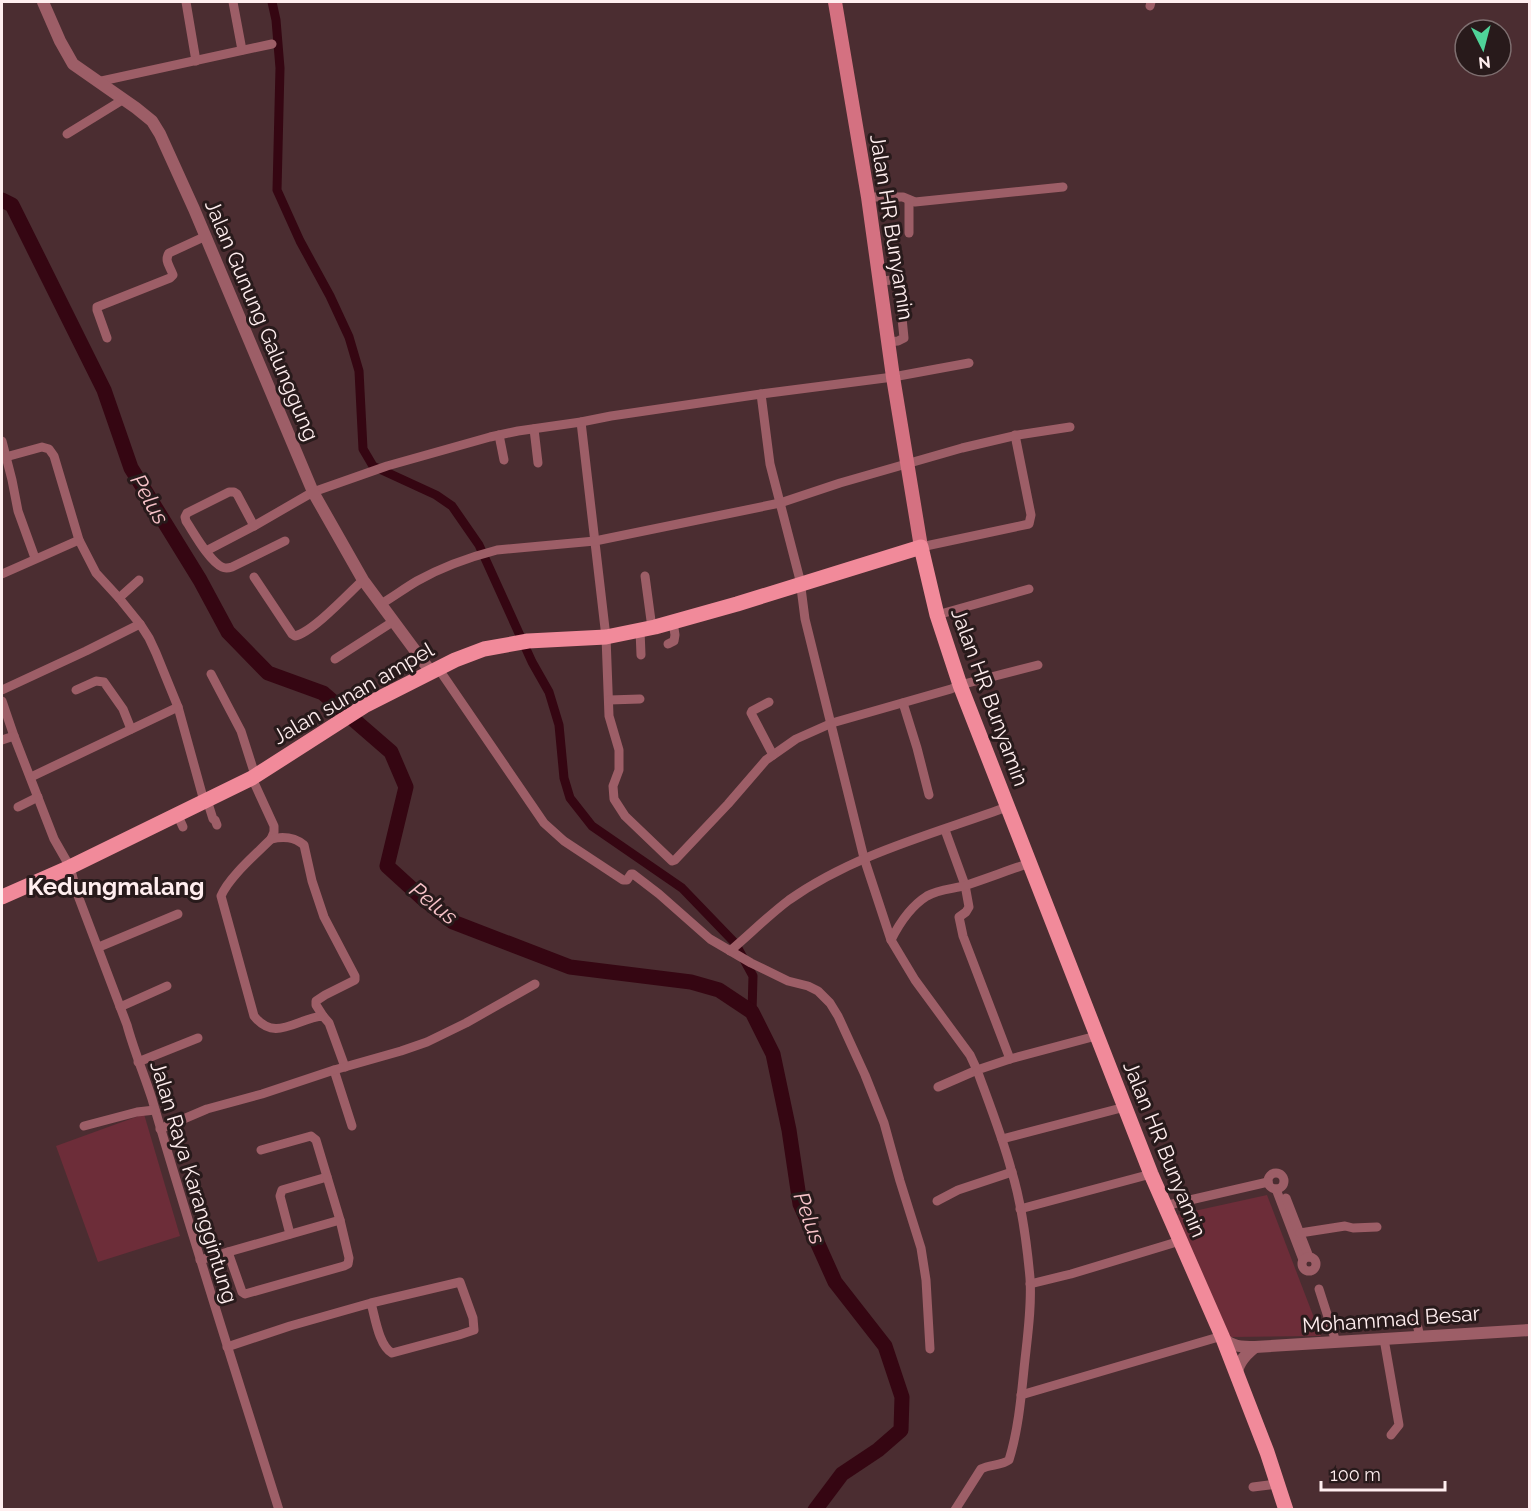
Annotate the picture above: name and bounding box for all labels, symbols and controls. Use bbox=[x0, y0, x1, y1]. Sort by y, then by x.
north arrow bbox=[1453, 18, 1513, 78]
text: N bbox=[1477, 52, 1492, 73]
street label: Jalan HR Bunyamin bbox=[865, 132, 919, 322]
street label: Jalan Gunung Galunggung bbox=[200, 196, 324, 444]
water label: Pelus bbox=[125, 469, 175, 529]
street label: Jalan HR Bunyamin bbox=[946, 604, 1034, 790]
street label: Jalan sunan ampel bbox=[268, 637, 438, 749]
district label: Kedungmalang bbox=[28, 872, 204, 901]
water label: Pelus bbox=[405, 876, 463, 930]
street label: Jalan HR Bunyamin bbox=[1118, 1057, 1212, 1241]
street label: Jalan Raya Karanggintung bbox=[145, 1058, 243, 1306]
water label: Pelus bbox=[789, 1188, 831, 1248]
street label: Mohammad Besar bbox=[1301, 1300, 1481, 1338]
scale bar bbox=[1321, 1454, 1446, 1492]
text: 100 m bbox=[1330, 1464, 1381, 1485]

